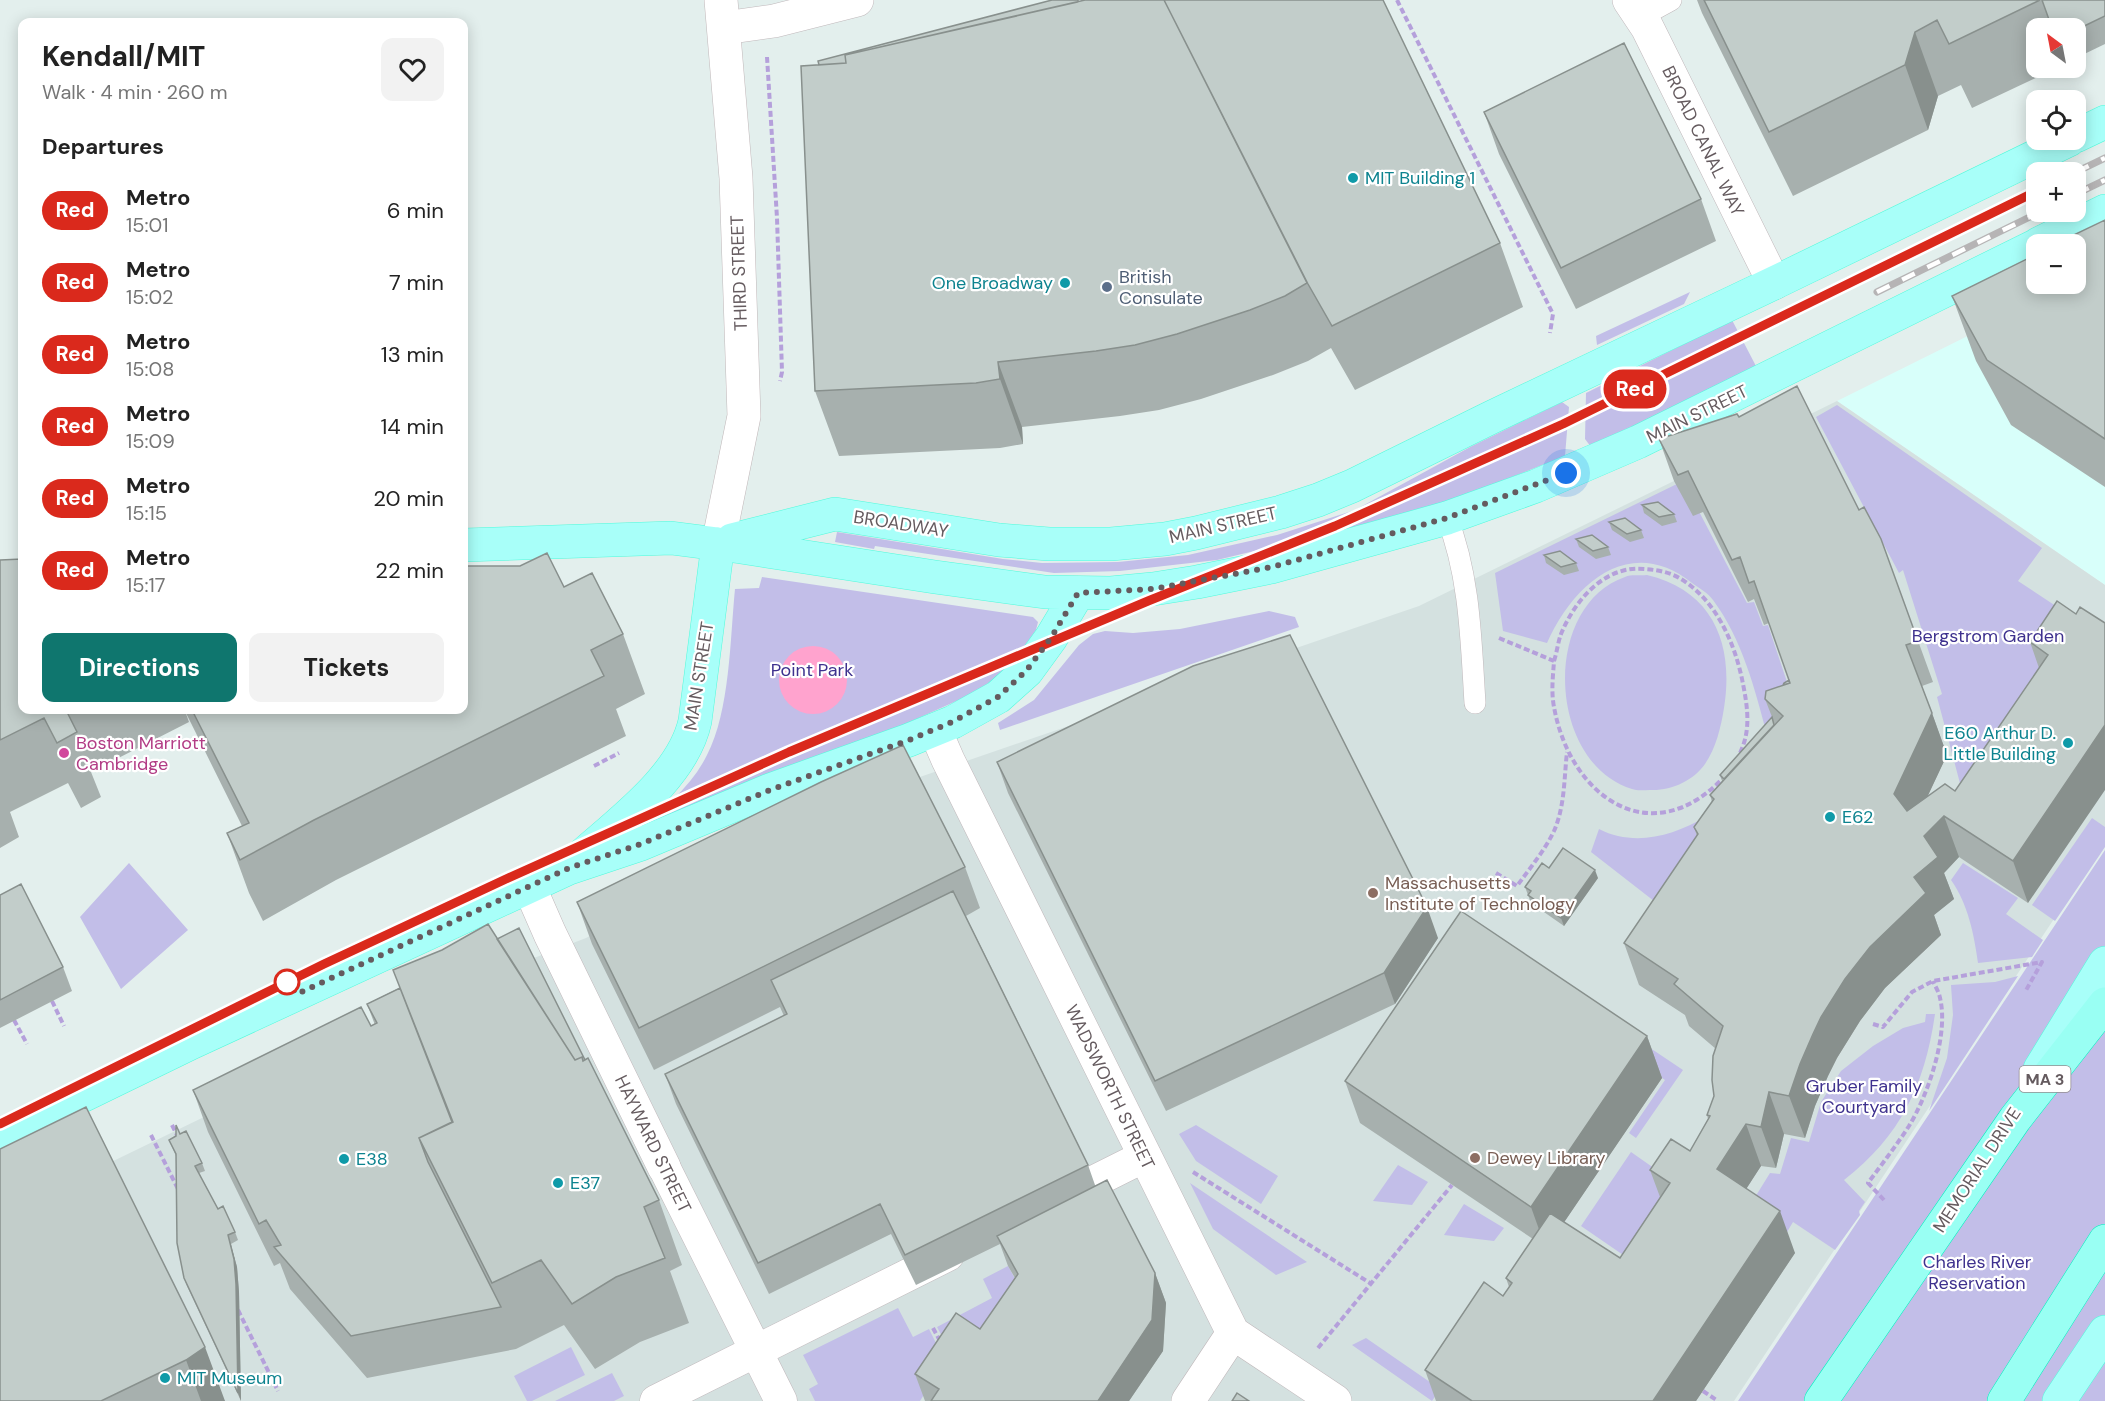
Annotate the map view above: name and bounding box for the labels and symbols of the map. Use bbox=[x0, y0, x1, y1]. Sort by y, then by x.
north arrow bbox=[2026, 18, 2086, 78]
street label: BROAD CANAL WAY bbox=[1656, 62, 1750, 221]
place label: MIT Building 1 bbox=[1365, 166, 1475, 190]
marker: MIT Building 1 bbox=[1346, 171, 1360, 185]
street label: THIRD STREET bbox=[725, 215, 753, 331]
place label: British Consulate bbox=[1119, 265, 1203, 310]
place label: One Broadway bbox=[932, 271, 1053, 295]
marker: One Broadway bbox=[1058, 276, 1072, 290]
marker: British Consulate bbox=[1100, 280, 1114, 294]
line badge: Red bbox=[1600, 370, 1670, 408]
street label: MAIN STREET bbox=[1642, 379, 1752, 449]
your location bbox=[1551, 458, 1581, 488]
street label: MAIN STREET bbox=[1167, 501, 1279, 549]
street label: BROADWAY bbox=[852, 505, 951, 543]
street label: MAIN STREET bbox=[679, 620, 719, 732]
park label: Bergstrom Garden bbox=[1912, 624, 2064, 648]
park label: Point Park bbox=[771, 658, 853, 682]
place label: E60 Arthur D. Little Building bbox=[1944, 721, 2056, 766]
place label: Boston Marriott Cambridge bbox=[76, 731, 206, 776]
marker: E60 Arthur D. Little Building bbox=[2061, 736, 2075, 750]
marker: Boston Marriott Cambridge bbox=[57, 746, 71, 760]
place label: E62 bbox=[1842, 805, 1873, 829]
marker: E62 bbox=[1823, 810, 1837, 824]
place label: Massachusetts Institute of Technology bbox=[1385, 871, 1575, 916]
marker: Massachusetts Institute of Technology bbox=[1366, 886, 1380, 900]
unlabelled marker bbox=[274, 969, 300, 995]
street label: WADSWORTH STREET bbox=[1060, 1001, 1160, 1173]
road number: MA 3 bbox=[2020, 1066, 2070, 1092]
street label: HAYWARD STREET bbox=[609, 1071, 697, 1217]
park label: Gruber Family Courtyard bbox=[1806, 1074, 1922, 1119]
street label: MEMORIAL DRIVE bbox=[1927, 1103, 2027, 1237]
place label: Dewey Library bbox=[1487, 1146, 1606, 1170]
place label: E38 bbox=[356, 1147, 388, 1171]
marker: Dewey Library bbox=[1468, 1151, 1482, 1165]
marker: E38 bbox=[337, 1152, 351, 1166]
place label: E37 bbox=[570, 1171, 600, 1195]
marker: E37 bbox=[551, 1176, 565, 1190]
park label: Charles River Reservation bbox=[1923, 1250, 2032, 1295]
place label: MIT Museum bbox=[177, 1366, 282, 1390]
marker: MIT Museum bbox=[158, 1371, 172, 1385]

